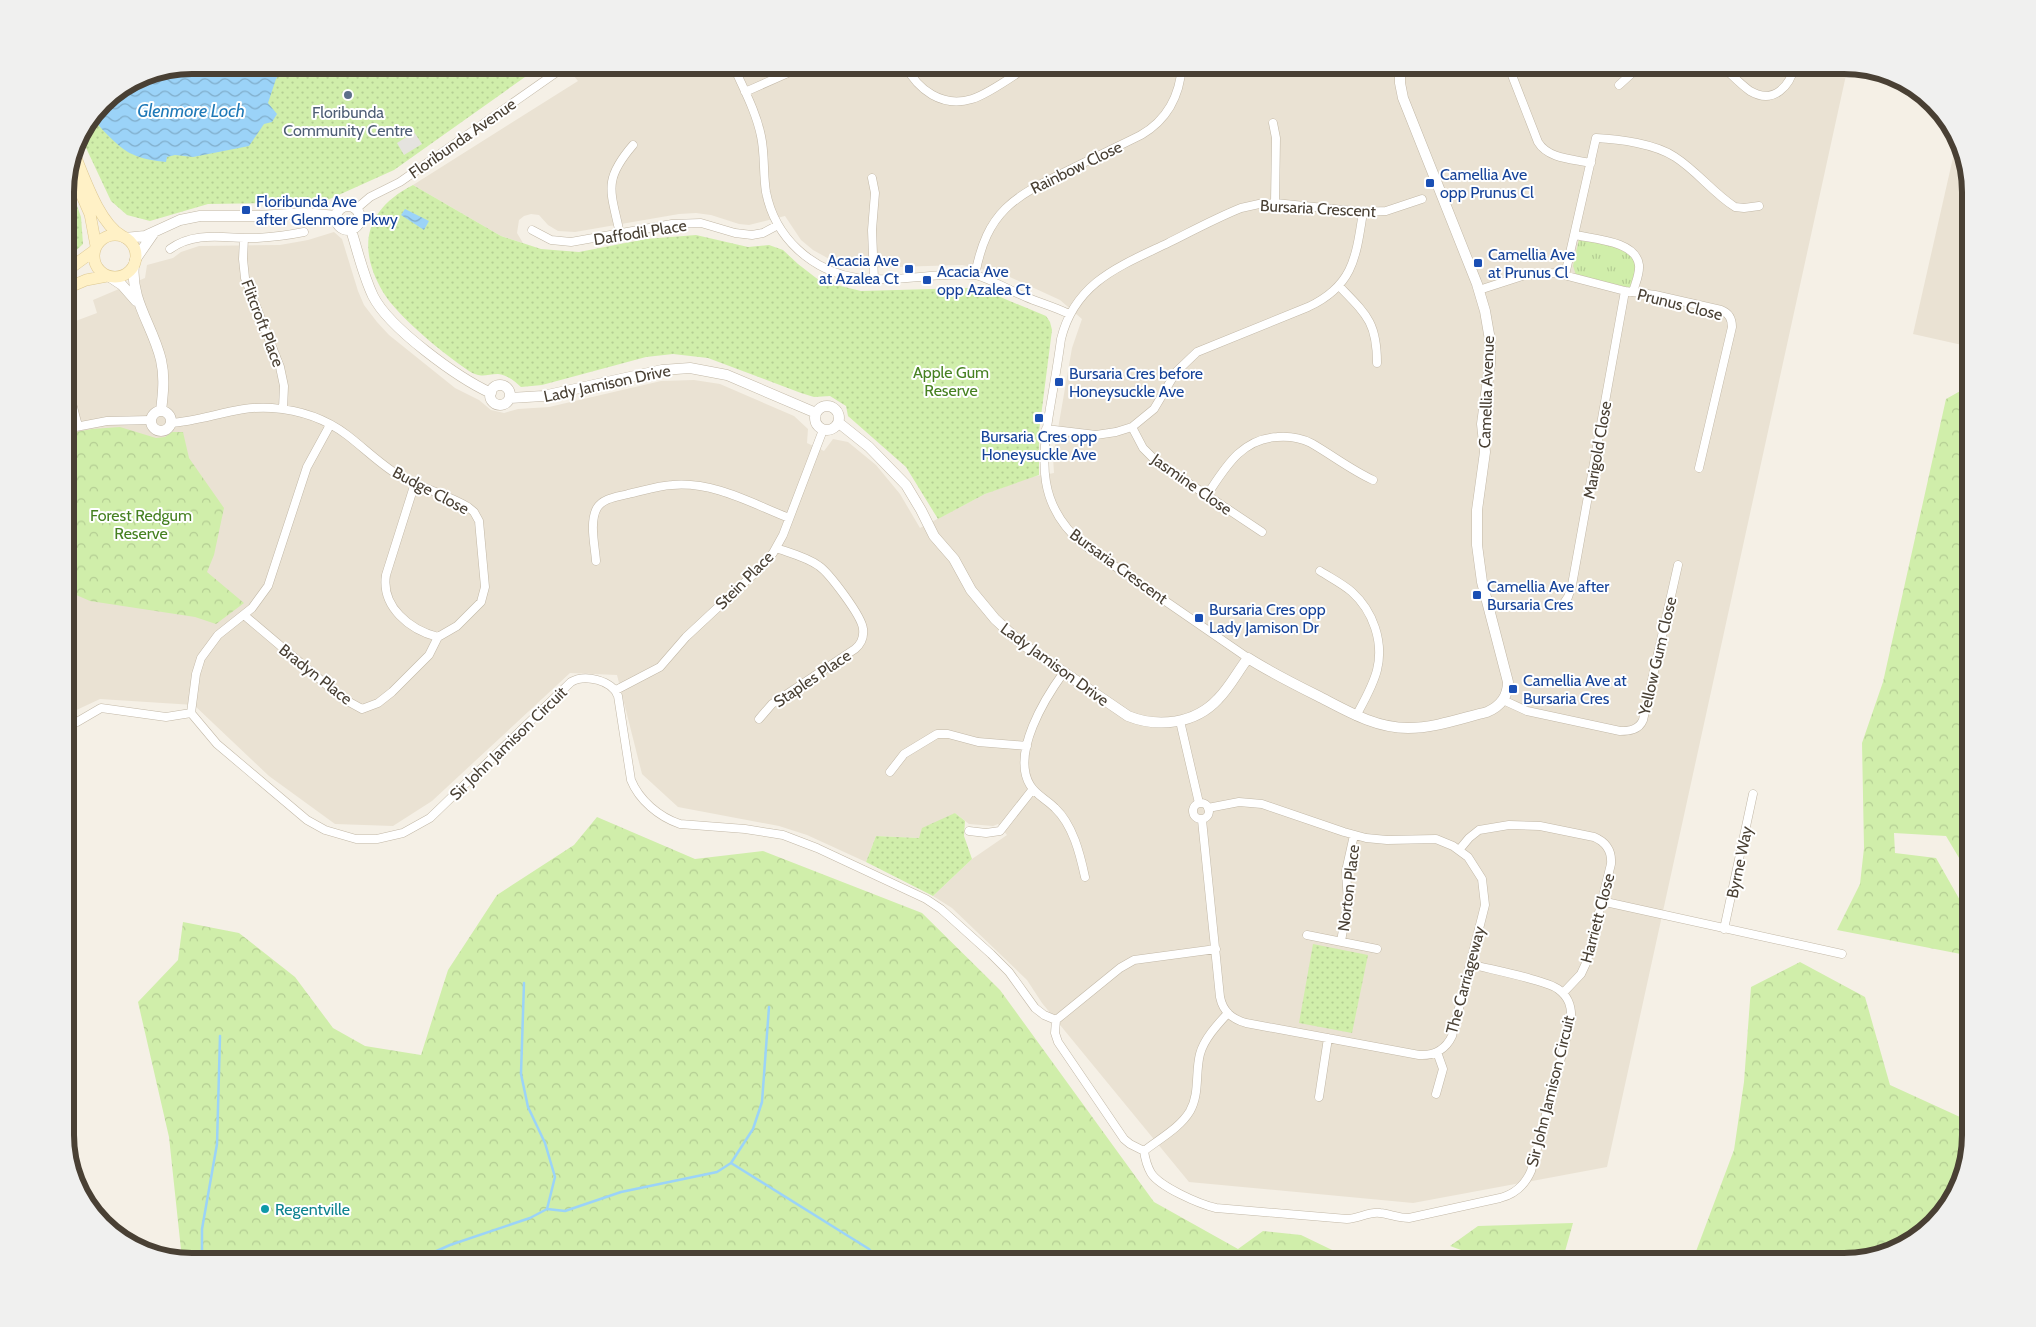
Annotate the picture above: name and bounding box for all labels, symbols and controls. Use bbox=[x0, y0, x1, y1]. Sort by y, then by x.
marker: Floribunda Community Centre bbox=[342, 89, 354, 101]
street label: Floribunda Avenue bbox=[405, 94, 520, 182]
water label: Glenmore Loch bbox=[137, 100, 245, 122]
place label: Floribunda Community Centre bbox=[283, 103, 413, 140]
street label: Rainbow Close bbox=[1027, 137, 1125, 198]
place label: Camellia Ave opp Prunus Cl bbox=[1440, 165, 1534, 202]
marker: Camellia Ave opp Prunus Cl bbox=[1424, 177, 1436, 189]
place label: Floribunda Ave after Glenmore Pkwy bbox=[256, 192, 398, 229]
street label: Bursaria Crescent bbox=[1260, 196, 1377, 221]
marker: Floribunda Ave after Glenmore Pkwy bbox=[240, 204, 252, 216]
street label: Daffodil Place bbox=[592, 216, 688, 249]
place label: Camellia Ave at Prunus Cl bbox=[1488, 245, 1575, 282]
place label: Acacia Ave at Azalea Ct bbox=[819, 251, 900, 288]
marker: Camellia Ave at Prunus Cl bbox=[1472, 257, 1484, 269]
place label: Acacia Ave opp Azalea Ct bbox=[937, 262, 1031, 299]
marker: Acacia Ave at Azalea Ct bbox=[903, 263, 915, 275]
marker: Acacia Ave opp Azalea Ct bbox=[921, 274, 933, 286]
street label: Flitcroft Place bbox=[237, 277, 288, 369]
street label: Prunus Close bbox=[1635, 285, 1724, 324]
street label: Camellia Avenue bbox=[1475, 335, 1498, 449]
street label: Lady Jamison Drive bbox=[542, 361, 672, 406]
park label: Apple Gum Reserve bbox=[913, 363, 989, 400]
place label: Bursaria Cres before Honeysuckle Ave bbox=[1069, 364, 1203, 401]
marker: Bursaria Cres before Honeysuckle Ave bbox=[1053, 376, 1065, 388]
street label: Marigold Close bbox=[1580, 400, 1615, 501]
marker: Bursaria Cres opp Honeysuckle Ave bbox=[1033, 412, 1045, 424]
place label: Bursaria Cres opp Honeysuckle Ave bbox=[981, 427, 1097, 464]
street label: Jasmine Close bbox=[1147, 449, 1235, 519]
street label: Budge Close bbox=[389, 462, 472, 518]
park label: Forest Redgum Reserve bbox=[90, 506, 192, 543]
street label: Bursaria Crescent bbox=[1066, 525, 1172, 609]
street label: Stein Place bbox=[711, 547, 777, 613]
place label: Camellia Ave after Bursaria Cres bbox=[1487, 577, 1610, 614]
marker: Camellia Ave after Bursaria Cres bbox=[1471, 589, 1483, 601]
street label: Yellow Gum Close bbox=[1634, 595, 1680, 718]
place label: Bursaria Cres opp Lady Jamison Dr bbox=[1209, 600, 1326, 637]
marker: Bursaria Cres opp Lady Jamison Dr bbox=[1193, 612, 1205, 624]
street label: Lady Jamison Drive bbox=[997, 619, 1113, 710]
street label: Bradyn Place bbox=[275, 640, 356, 709]
street label: Staples Place bbox=[770, 646, 855, 711]
place label: Camellia Ave at Bursaria Cres bbox=[1523, 671, 1627, 708]
street label: Sir John Jamison Circuit bbox=[446, 682, 571, 804]
marker: Camellia Ave at Bursaria Cres bbox=[1507, 683, 1519, 695]
street label: Byrne Way bbox=[1723, 824, 1756, 900]
street label: Norton Place bbox=[1334, 844, 1363, 933]
street label: Harriett Close bbox=[1576, 871, 1619, 965]
street label: The Carriageway bbox=[1442, 924, 1489, 1036]
street label: Sir John Jamison Circuit bbox=[1522, 1013, 1579, 1169]
place label: Regentville bbox=[275, 1200, 350, 1219]
marker: Regentville bbox=[259, 1203, 271, 1215]

